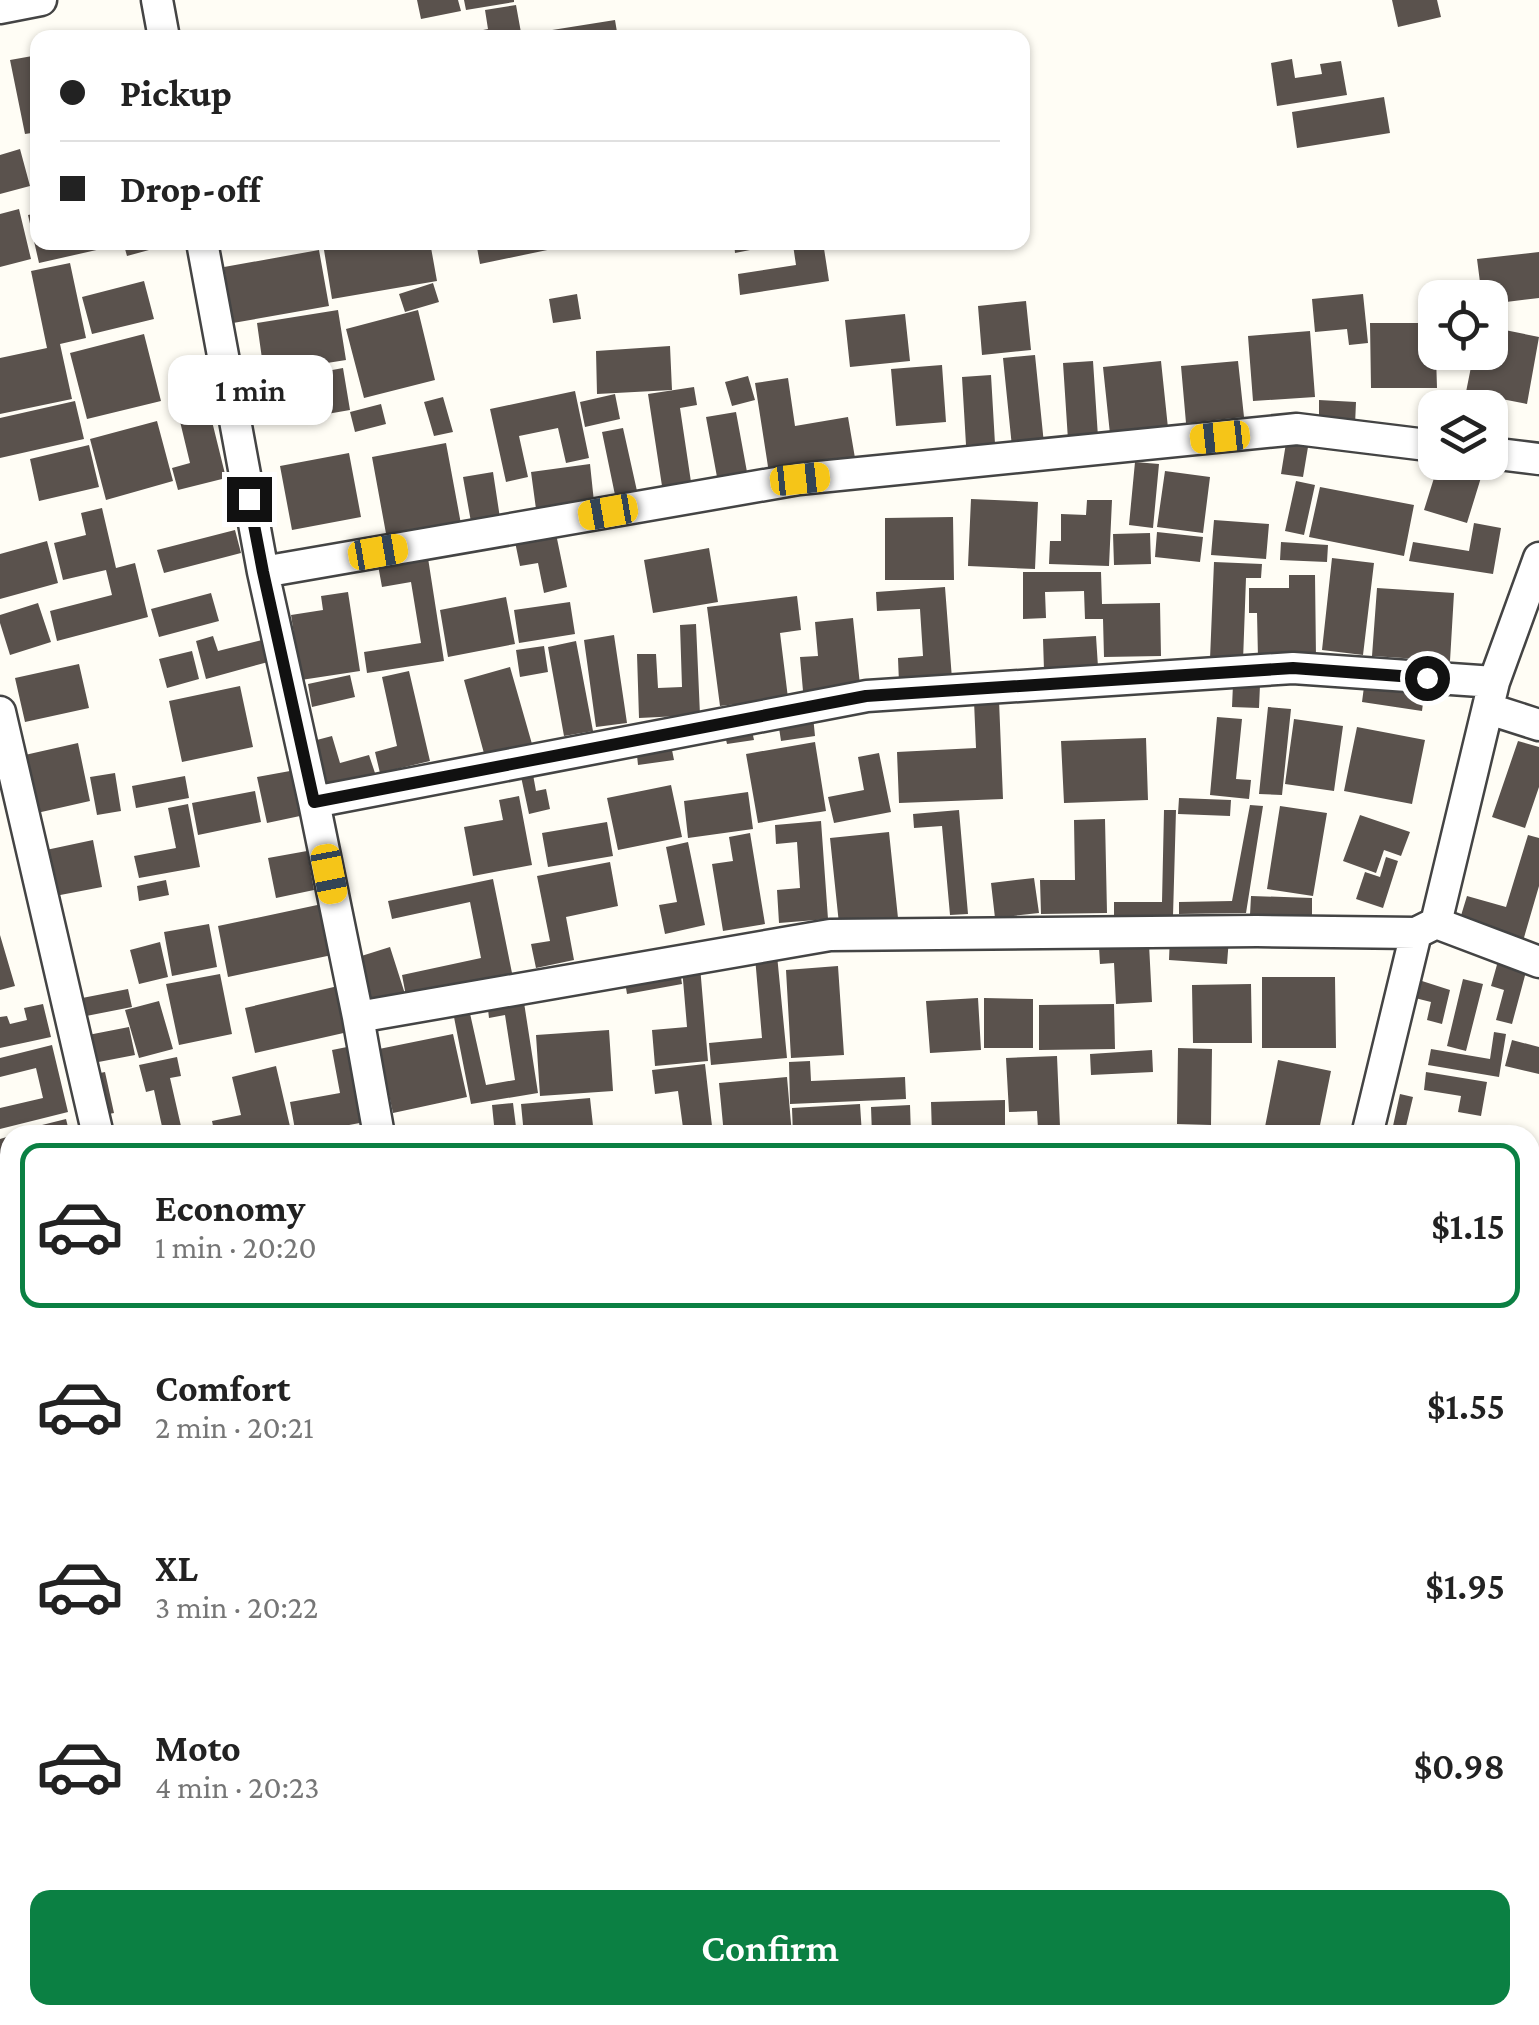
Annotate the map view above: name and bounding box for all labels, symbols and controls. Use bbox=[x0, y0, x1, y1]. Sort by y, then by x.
text: Pickup bbox=[120, 72, 232, 114]
text: Drop-off bbox=[120, 168, 261, 210]
map controls bbox=[1418, 280, 1508, 480]
button: locate bbox=[1418, 280, 1508, 370]
callout: 1 min bbox=[166, 354, 332, 424]
text: 1 min bbox=[215, 372, 286, 408]
button: layers bbox=[1418, 390, 1508, 480]
car bbox=[1189, 419, 1251, 455]
car bbox=[769, 461, 831, 497]
route end bbox=[227, 477, 272, 522]
car bbox=[576, 492, 640, 532]
car bbox=[346, 532, 410, 572]
route start bbox=[1405, 656, 1450, 701]
car bbox=[309, 842, 349, 906]
icon: car bbox=[35, 1181, 125, 1271]
text: Economy bbox=[155, 1187, 305, 1229]
text: $1.15 bbox=[1431, 1205, 1505, 1247]
text: 1 min · 20:20 bbox=[155, 1229, 317, 1265]
icon: car bbox=[35, 1361, 125, 1451]
text: Comfort bbox=[155, 1367, 291, 1409]
text: $1.55 bbox=[1427, 1385, 1505, 1427]
text: 2 min · 20:21 bbox=[155, 1409, 314, 1445]
icon: car bbox=[35, 1541, 125, 1631]
text: XL bbox=[155, 1547, 198, 1589]
text: $1.95 bbox=[1425, 1565, 1505, 1607]
text: 3 min · 20:22 bbox=[155, 1589, 318, 1625]
icon: car bbox=[35, 1721, 125, 1811]
text: Moto bbox=[155, 1727, 241, 1769]
text: $0.98 bbox=[1414, 1745, 1505, 1787]
text: 4 min · 20:23 bbox=[155, 1769, 319, 1805]
button: Confirm bbox=[30, 1890, 1510, 2005]

